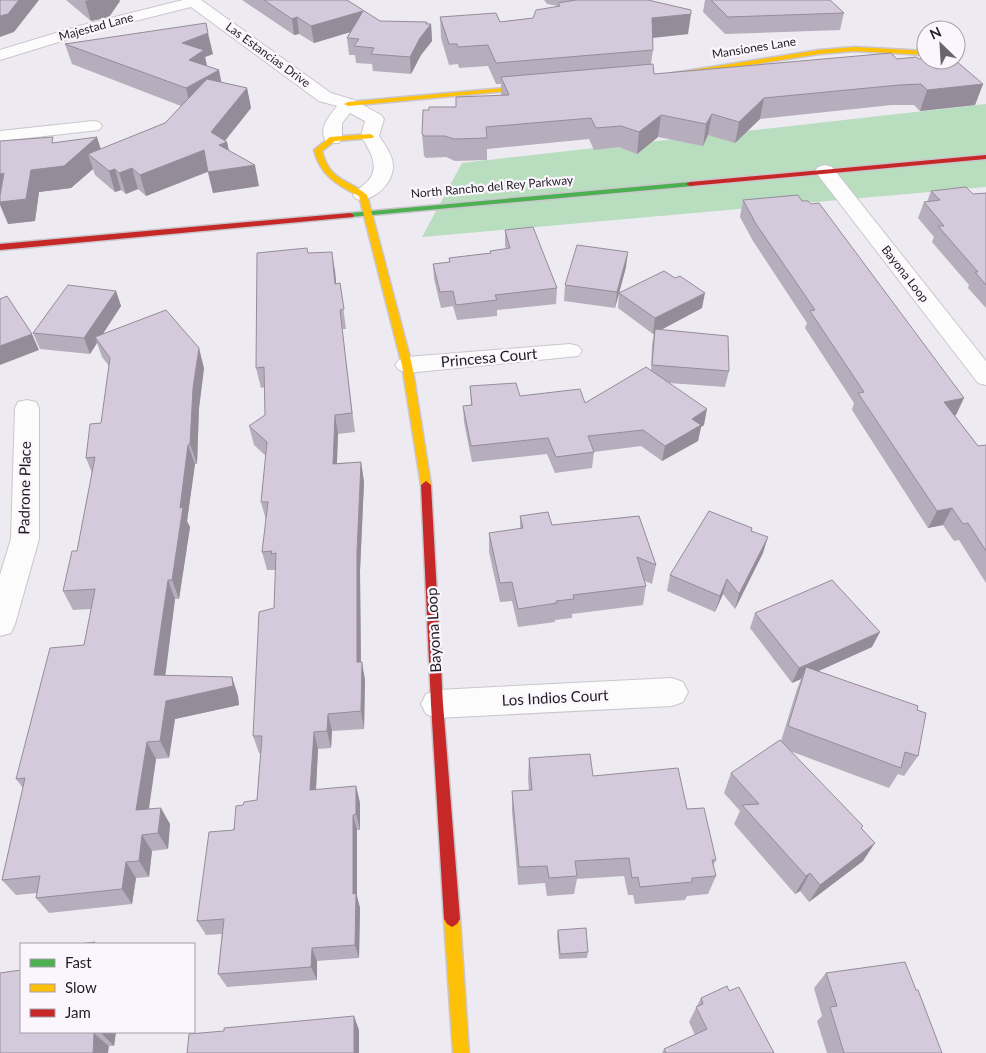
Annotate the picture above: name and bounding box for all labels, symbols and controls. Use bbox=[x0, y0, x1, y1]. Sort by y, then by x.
street label: Majestad Lane bbox=[57, 9, 135, 44]
street label: Las Estancias Drive bbox=[223, 19, 313, 90]
north arrow bbox=[916, 20, 966, 70]
text: N bbox=[927, 23, 944, 43]
street label: Mansiones Lane bbox=[711, 33, 797, 62]
street label: North Rancho del Rey Parkway bbox=[410, 172, 574, 201]
street label: Bayona Loop bbox=[879, 242, 932, 305]
street label: Princesa Court bbox=[440, 344, 538, 370]
street label: Padrone Place bbox=[14, 441, 34, 535]
street label: Bayona Loop bbox=[422, 587, 444, 673]
street label: Los Indios Court bbox=[501, 685, 609, 709]
legend bbox=[20, 943, 195, 1033]
text: Fast bbox=[65, 953, 92, 971]
text: Slow bbox=[65, 978, 97, 996]
text: Jam bbox=[65, 1003, 91, 1021]

